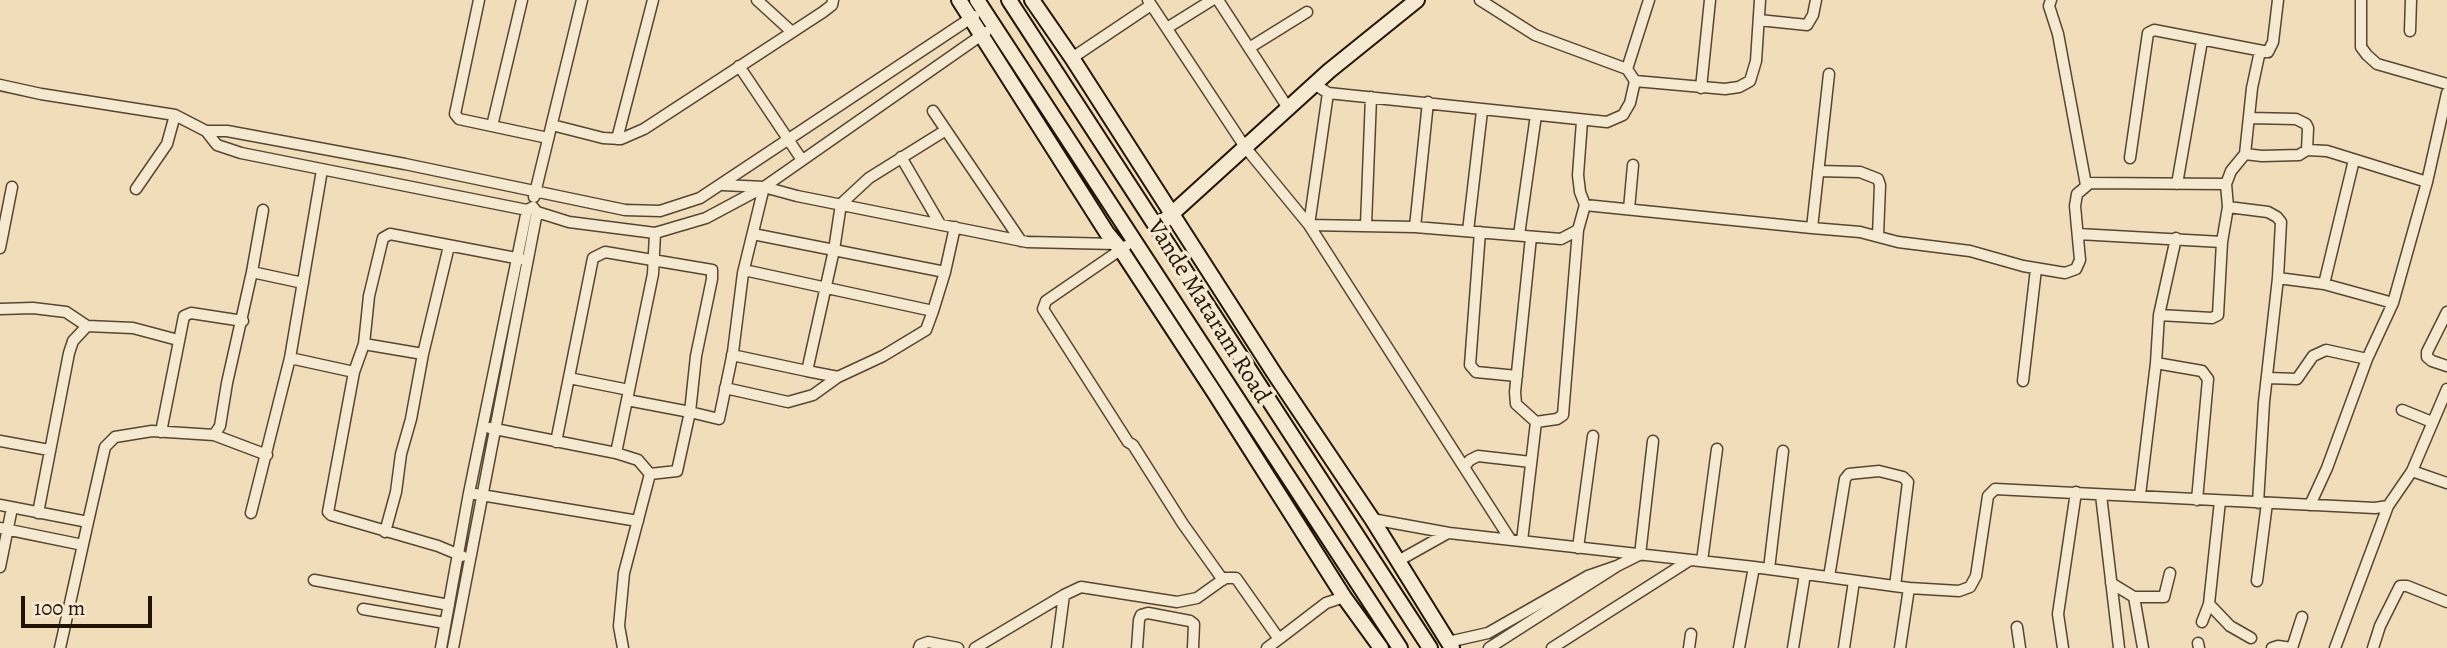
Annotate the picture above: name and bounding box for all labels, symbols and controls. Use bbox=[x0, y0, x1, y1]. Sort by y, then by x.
street label: Vande Mataram Road bbox=[1140, 215, 1276, 409]
scale bar bbox=[24, 582, 156, 626]
text: 100 m bbox=[34, 594, 85, 622]

